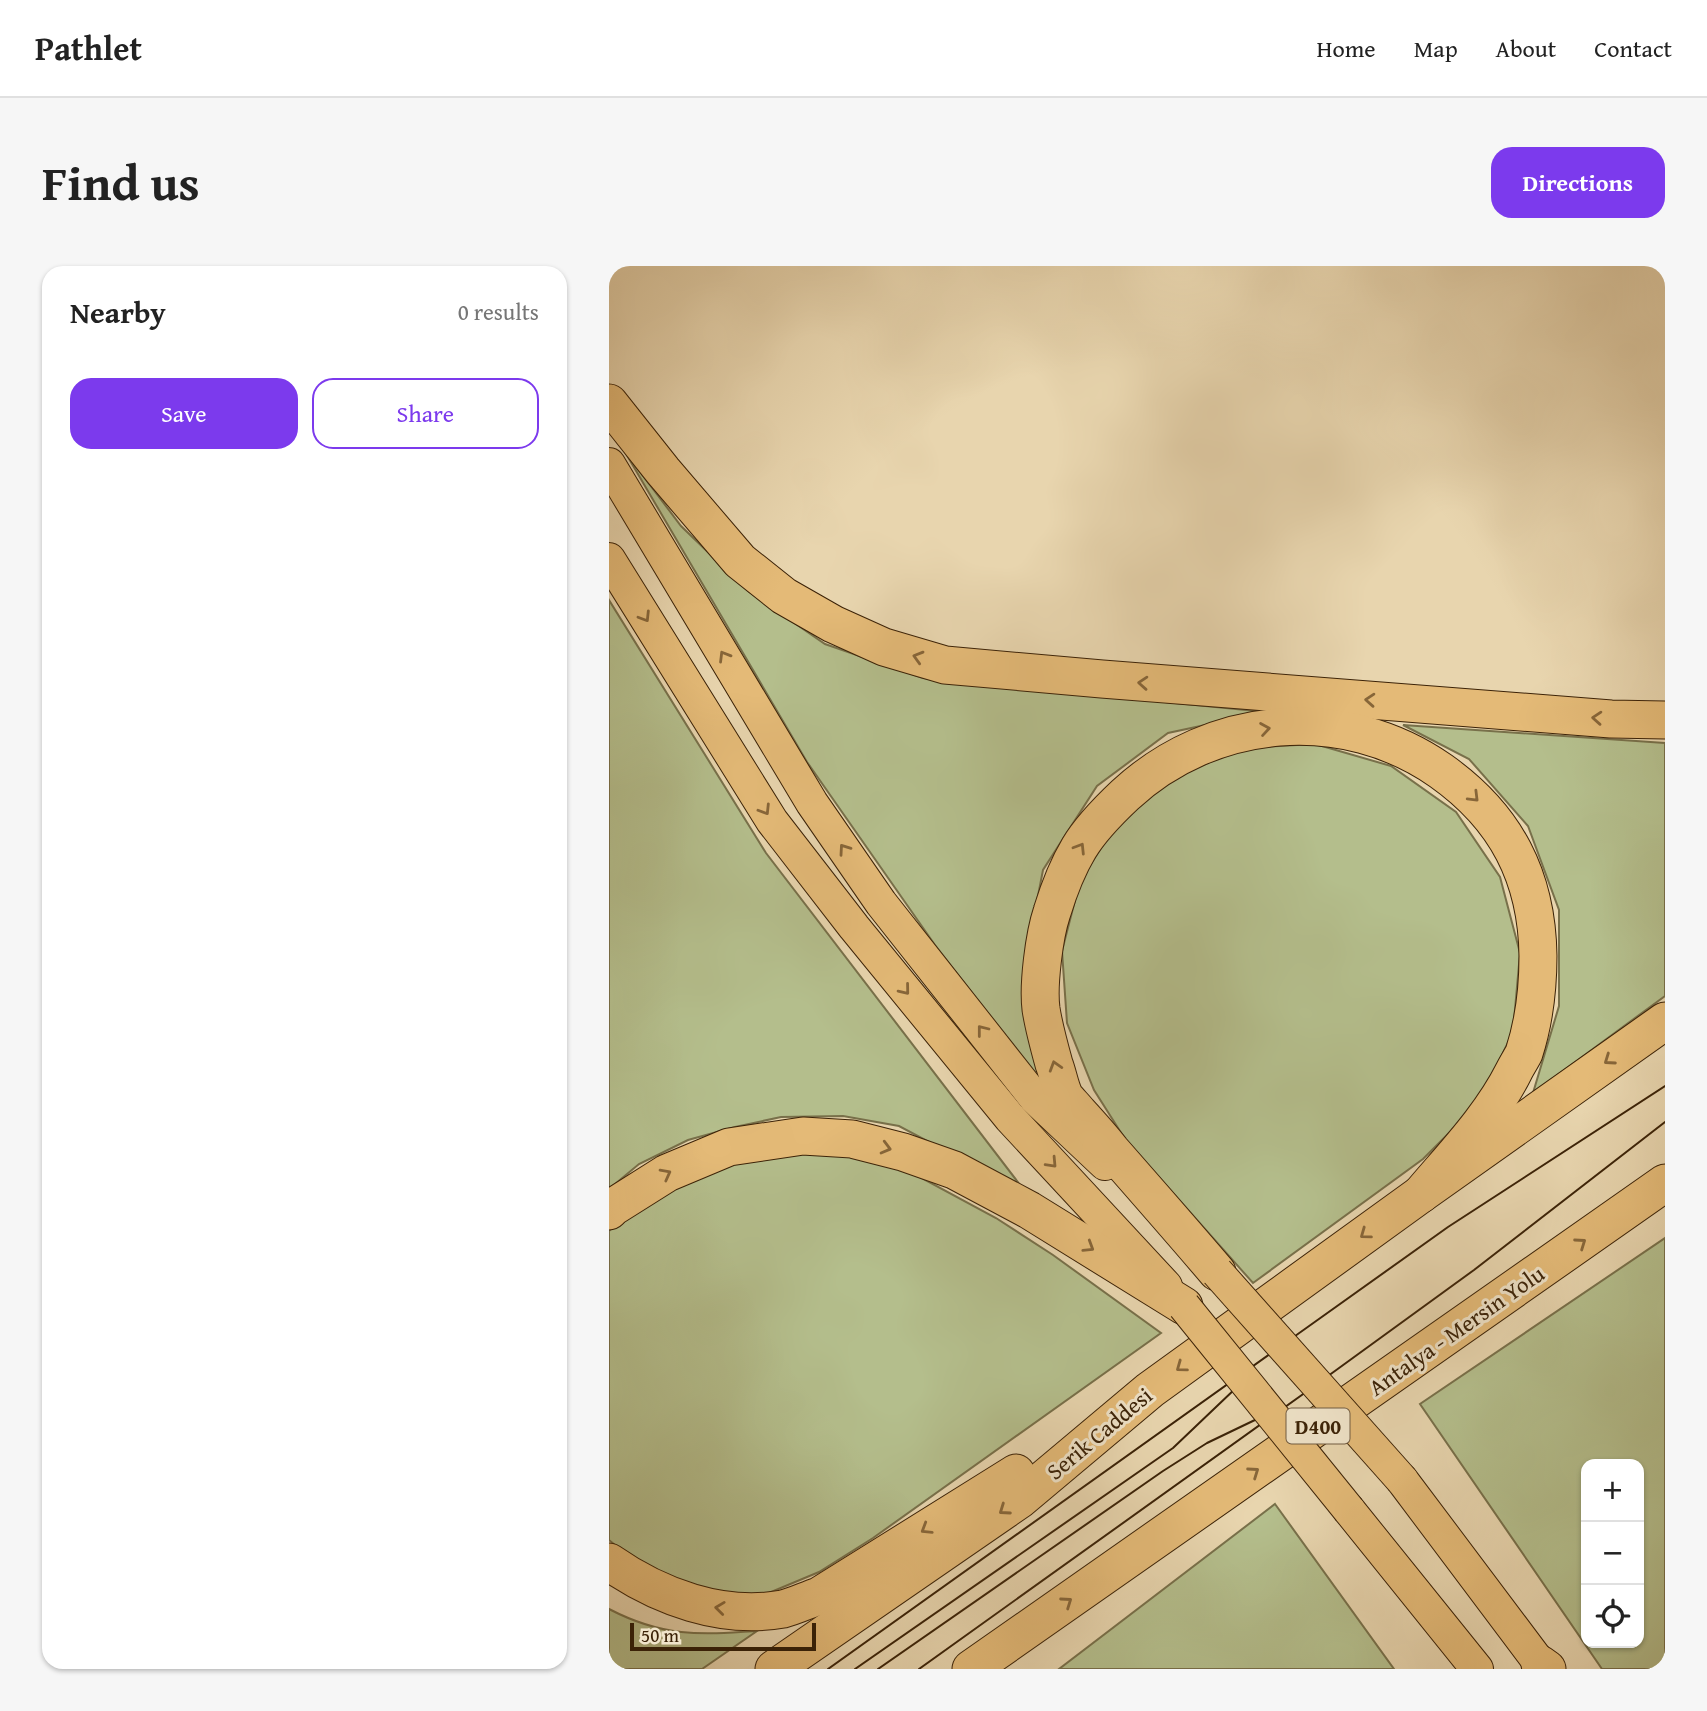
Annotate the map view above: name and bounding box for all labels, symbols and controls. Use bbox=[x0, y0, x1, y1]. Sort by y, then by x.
text: Pathlet bbox=[35, 24, 142, 72]
text: Home bbox=[1317, 31, 1376, 66]
text: Map bbox=[1414, 31, 1458, 66]
text: About bbox=[1496, 31, 1556, 66]
text: Contact bbox=[1594, 31, 1672, 66]
text: Find us bbox=[42, 146, 200, 218]
button: Directions bbox=[1491, 147, 1665, 218]
text: Nearby bbox=[70, 290, 166, 334]
text: 0 results bbox=[458, 295, 539, 328]
button: Save bbox=[70, 378, 298, 449]
button: Share bbox=[312, 378, 539, 449]
one-way arrow bbox=[637, 609, 650, 622]
one-way arrow bbox=[719, 651, 732, 664]
one-way arrow bbox=[912, 651, 924, 665]
one-way arrow bbox=[1137, 676, 1148, 691]
one-way arrow bbox=[1364, 693, 1375, 708]
one-way arrow bbox=[1591, 711, 1602, 726]
one-way arrow bbox=[1259, 722, 1271, 737]
one-way arrow bbox=[1465, 789, 1478, 802]
one-way arrow bbox=[757, 802, 770, 815]
one-way arrow bbox=[1072, 842, 1085, 855]
one-way arrow bbox=[840, 844, 852, 857]
one-way arrow bbox=[897, 981, 909, 994]
one-way arrow bbox=[978, 1026, 990, 1039]
one-way arrow bbox=[1604, 1052, 1617, 1064]
one-way arrow bbox=[1049, 1060, 1064, 1072]
one-way arrow bbox=[880, 1140, 892, 1154]
one-way arrow bbox=[1044, 1155, 1056, 1168]
one-way arrow bbox=[659, 1169, 671, 1183]
one-way arrow bbox=[1361, 1226, 1373, 1238]
one-way arrow bbox=[1082, 1239, 1095, 1252]
one-way arrow bbox=[1573, 1239, 1586, 1251]
street label: Antalya - Mersin Yolu bbox=[1361, 1256, 1551, 1403]
one-way arrow bbox=[1176, 1359, 1189, 1371]
street label: Serik Caddesi bbox=[1039, 1379, 1159, 1487]
road number: D400 bbox=[1287, 1408, 1349, 1444]
map controls bbox=[1581, 1459, 1644, 1648]
button: + bbox=[1581, 1459, 1644, 1522]
one-way arrow bbox=[1246, 1468, 1259, 1480]
one-way arrow bbox=[999, 1502, 1012, 1514]
one-way arrow bbox=[921, 1521, 934, 1534]
button: − bbox=[1581, 1522, 1644, 1585]
button: locate bbox=[1581, 1585, 1644, 1648]
one-way arrow bbox=[1059, 1598, 1072, 1610]
one-way arrow bbox=[714, 1601, 726, 1616]
scale bar bbox=[630, 1620, 815, 1652]
text: 50 m bbox=[641, 1621, 679, 1649]

